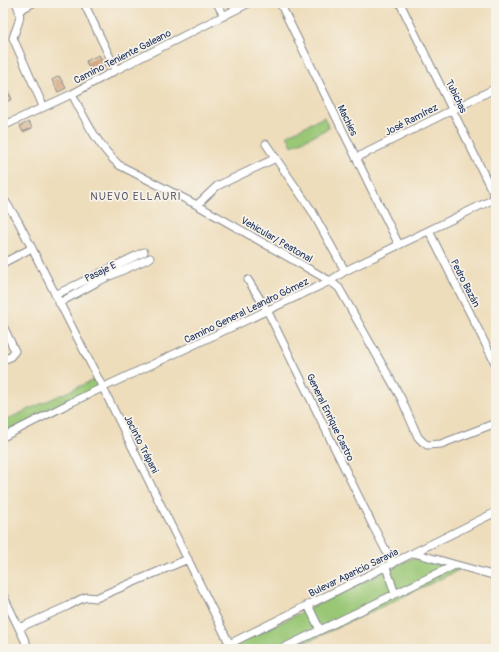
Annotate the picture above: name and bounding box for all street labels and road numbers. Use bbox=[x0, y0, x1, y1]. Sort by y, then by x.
street label: Camino Teniente Galeano bbox=[72, 27, 174, 87]
street label: Tubichas bbox=[443, 78, 470, 116]
street label: José Ramírez bbox=[383, 101, 440, 138]
street label: Machies bbox=[334, 103, 360, 138]
street label: Vehicular/ Peatonal bbox=[239, 214, 314, 265]
street label: Pedro Bazán bbox=[448, 258, 482, 310]
street label: Pasaje E bbox=[83, 259, 118, 285]
street label: Camino General Leandro Gómez bbox=[182, 275, 311, 346]
street label: General Enrique Castro bbox=[304, 372, 357, 464]
street label: Jacinto Trápani bbox=[121, 414, 161, 476]
street label: Bulevar Aparicio Saravia bbox=[307, 546, 400, 600]

